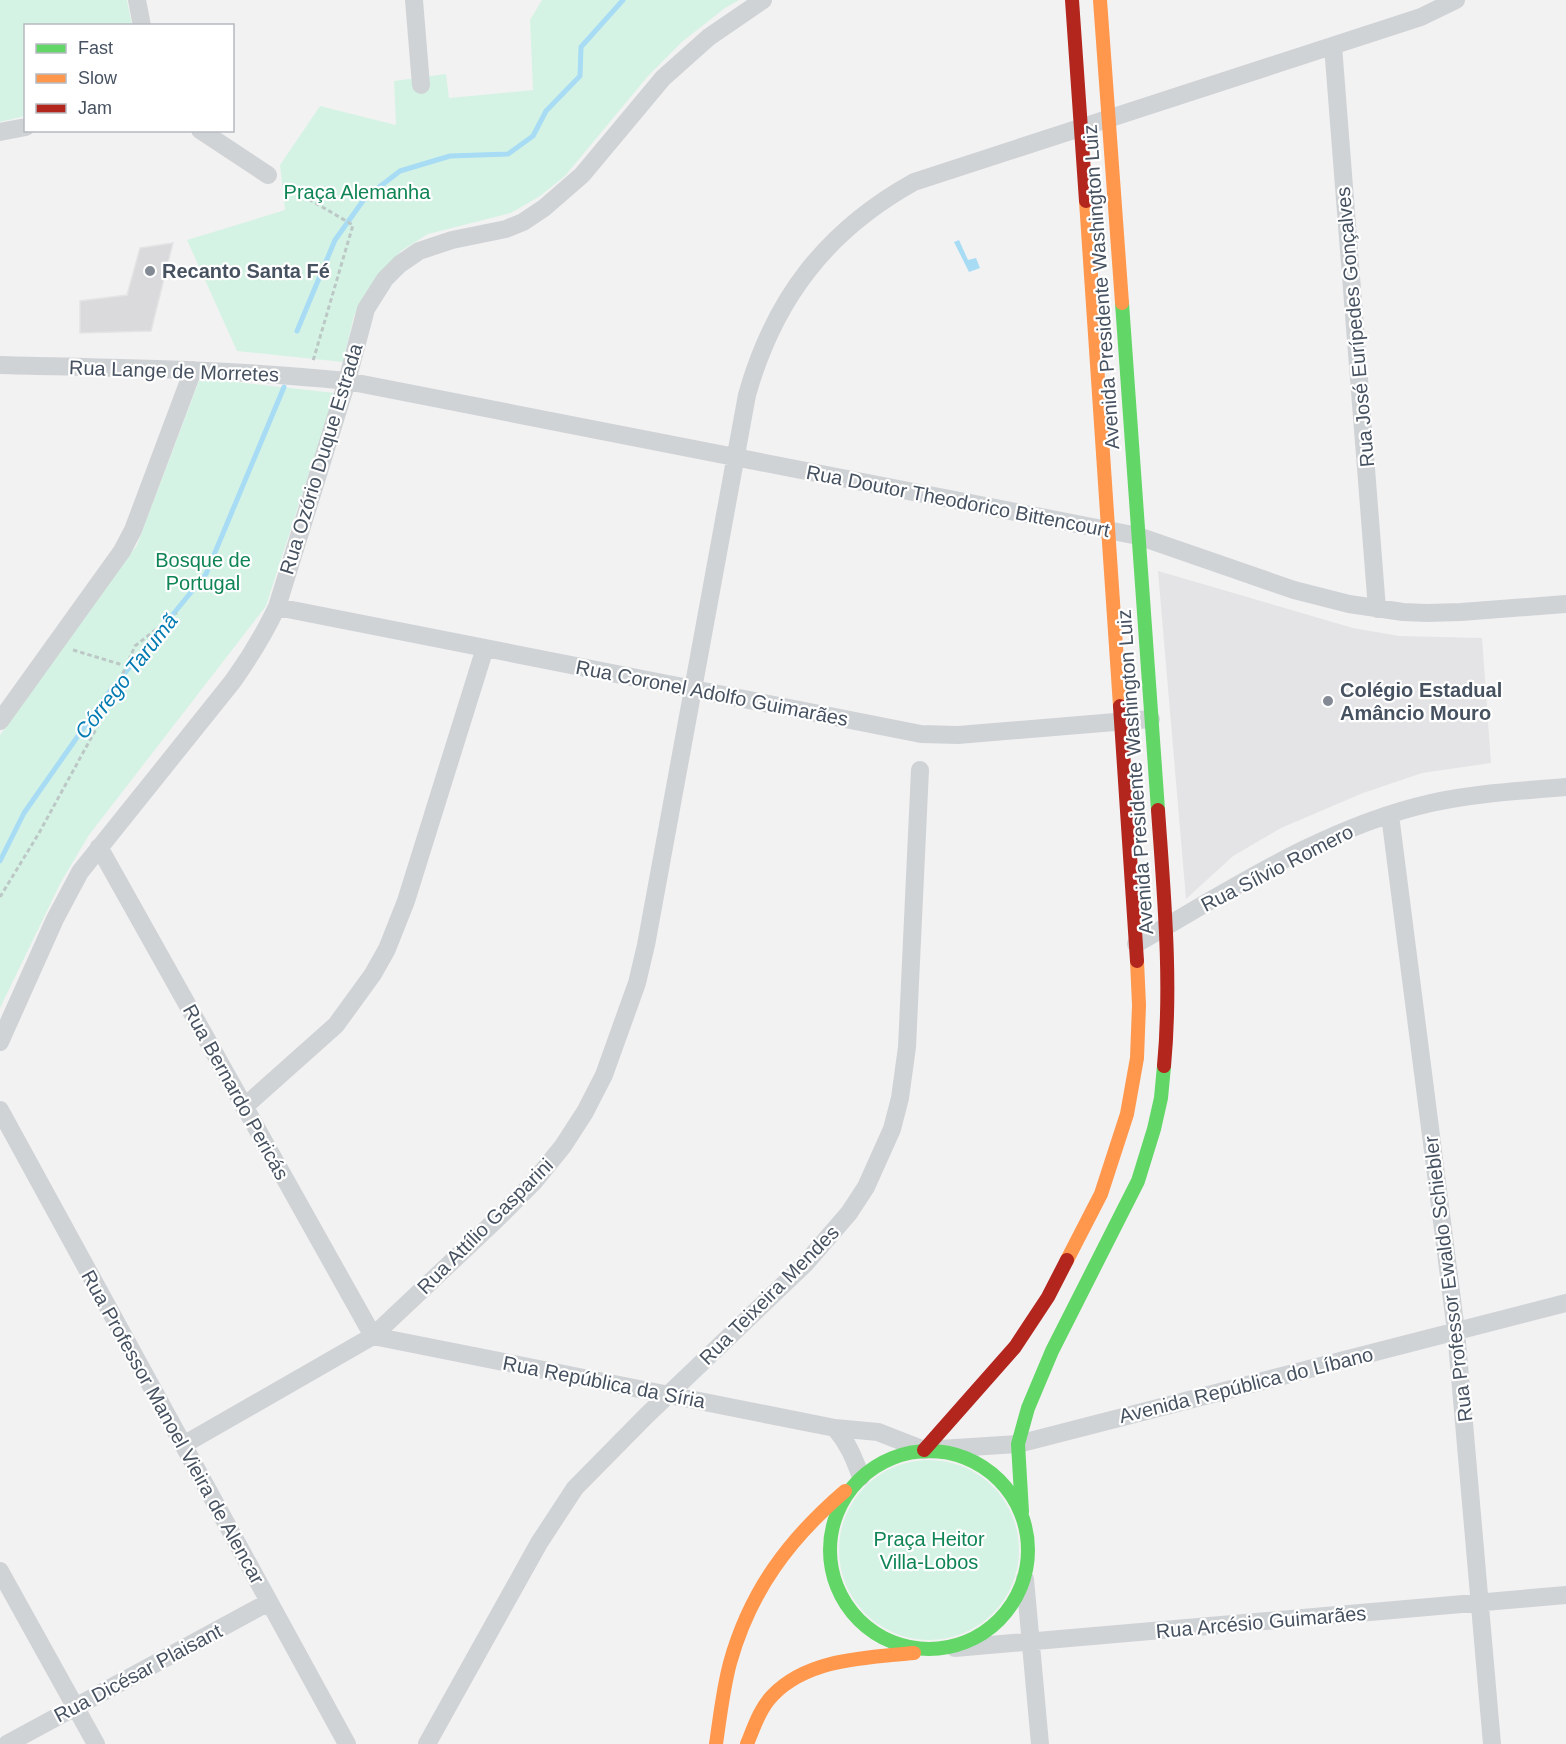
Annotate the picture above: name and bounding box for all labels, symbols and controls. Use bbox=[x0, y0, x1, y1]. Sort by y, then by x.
legend bbox=[24, 24, 234, 132]
text: Fast bbox=[78, 38, 113, 58]
text: Slow bbox=[78, 68, 118, 88]
text: Jam bbox=[78, 98, 112, 118]
street label: Avenida Presidente Washington Luiz bbox=[1079, 124, 1123, 450]
park label: Praça Alemanha bbox=[284, 181, 431, 203]
street label: Rua José Eurípedes Gonçalves bbox=[1332, 186, 1378, 468]
place label: Recanto Santa Fé bbox=[162, 260, 330, 282]
marker: Recanto Santa Fé bbox=[143, 264, 157, 278]
street label: Rua Ozório Duque Estrada bbox=[275, 340, 367, 577]
street label: Rua Lange de Morretes bbox=[69, 356, 279, 386]
street label: Rua Doutor Theodorico Bittencourt bbox=[804, 461, 1112, 541]
park label: Bosque de Portugal bbox=[155, 549, 251, 594]
water label: Córrego Tarumã bbox=[70, 609, 182, 743]
street label: Avenida Presidente Washington Luiz bbox=[1113, 609, 1157, 935]
street label: Rua Coronel Adolfo Guimarães bbox=[574, 656, 850, 730]
place label: Colégio Estadual Amâncio Mouro bbox=[1340, 679, 1502, 724]
marker: Colégio Estadual Amâncio Mouro bbox=[1321, 694, 1335, 708]
street label: Rua Sílvio Romero bbox=[1197, 820, 1357, 916]
street label: Rua Bernardo Pericás bbox=[179, 1001, 293, 1183]
street label: Rua Professor Ewaldo Schiebler bbox=[1419, 1134, 1476, 1423]
street label: Rua Attílio Gasparini bbox=[413, 1154, 557, 1298]
street label: Rua Teixeira Mendes bbox=[695, 1221, 843, 1369]
street label: Rua Professor Manoel Vieira de Alencar bbox=[77, 1266, 269, 1588]
street label: Avenida República do Líbano bbox=[1117, 1343, 1375, 1427]
street label: Rua República da Síria bbox=[501, 1352, 708, 1413]
park label: Praça Heitor Villa-Lobos bbox=[873, 1528, 985, 1573]
street label: Rua Arcésio Guimarães bbox=[1155, 1602, 1367, 1642]
street label: Rua Dicésar Plaisant bbox=[50, 1619, 226, 1727]

